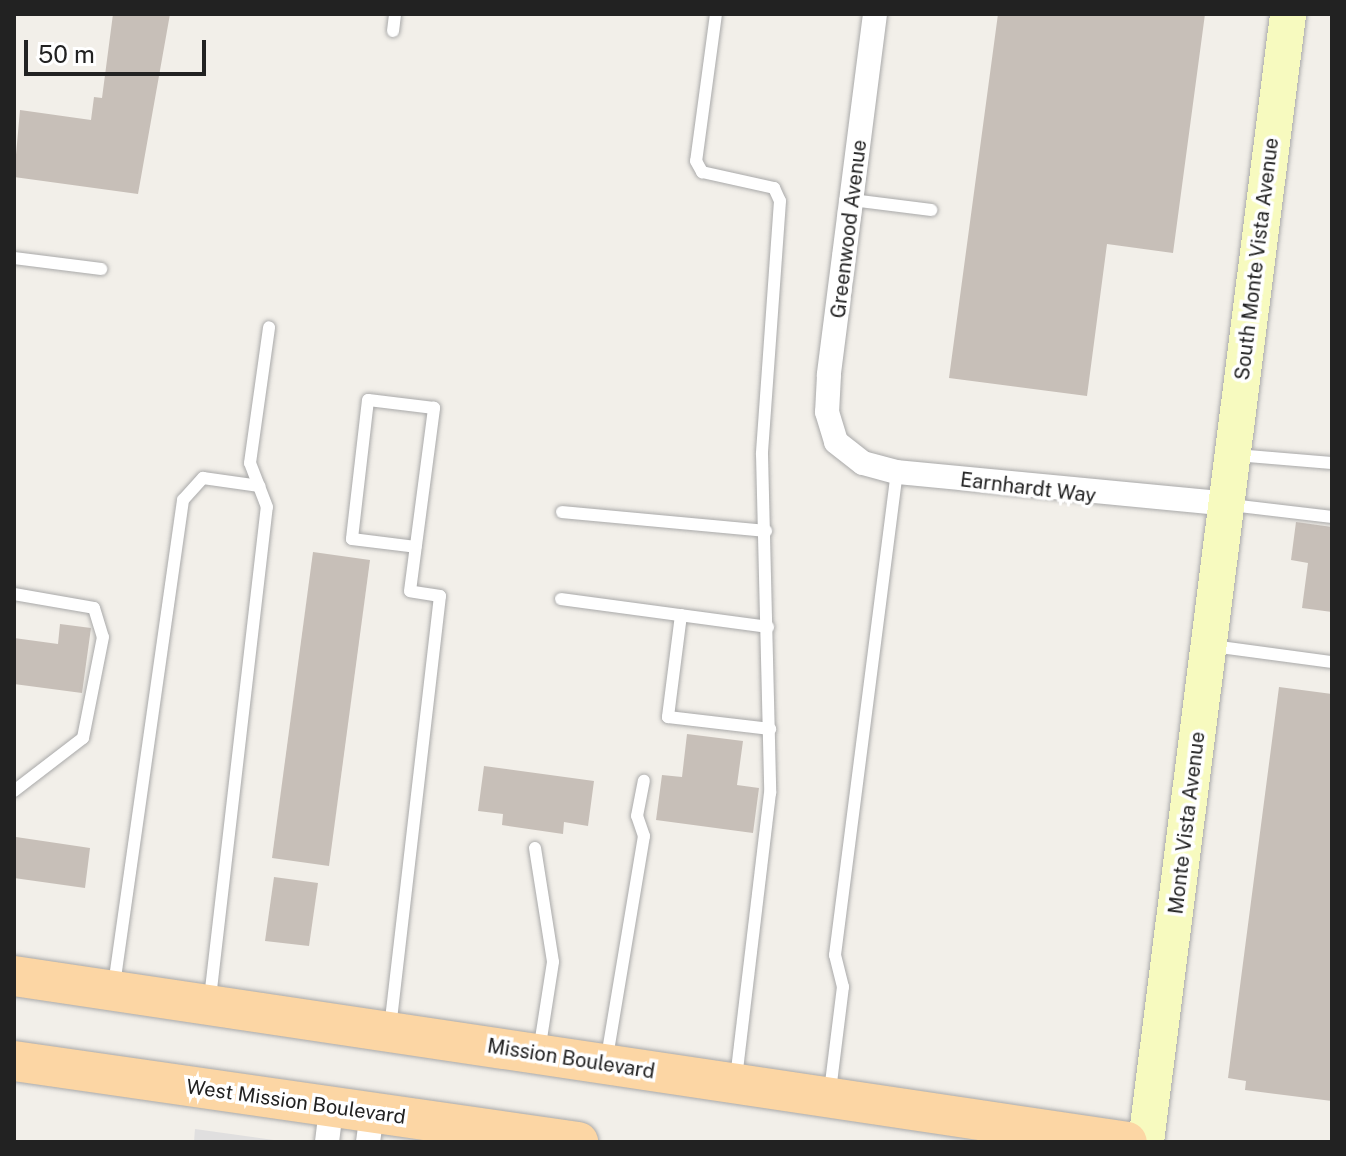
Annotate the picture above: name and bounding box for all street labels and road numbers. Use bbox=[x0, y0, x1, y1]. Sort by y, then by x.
street label: South Monte Vista Avenue bbox=[1230, 136, 1284, 382]
street label: Greenwood Avenue bbox=[826, 138, 872, 320]
street label: Earnhardt Way bbox=[958, 468, 1098, 508]
street label: Monte Vista Avenue bbox=[1164, 730, 1210, 916]
street label: Mission Boulevard bbox=[486, 1034, 656, 1084]
street label: West Mission Boulevard bbox=[185, 1075, 407, 1129]

